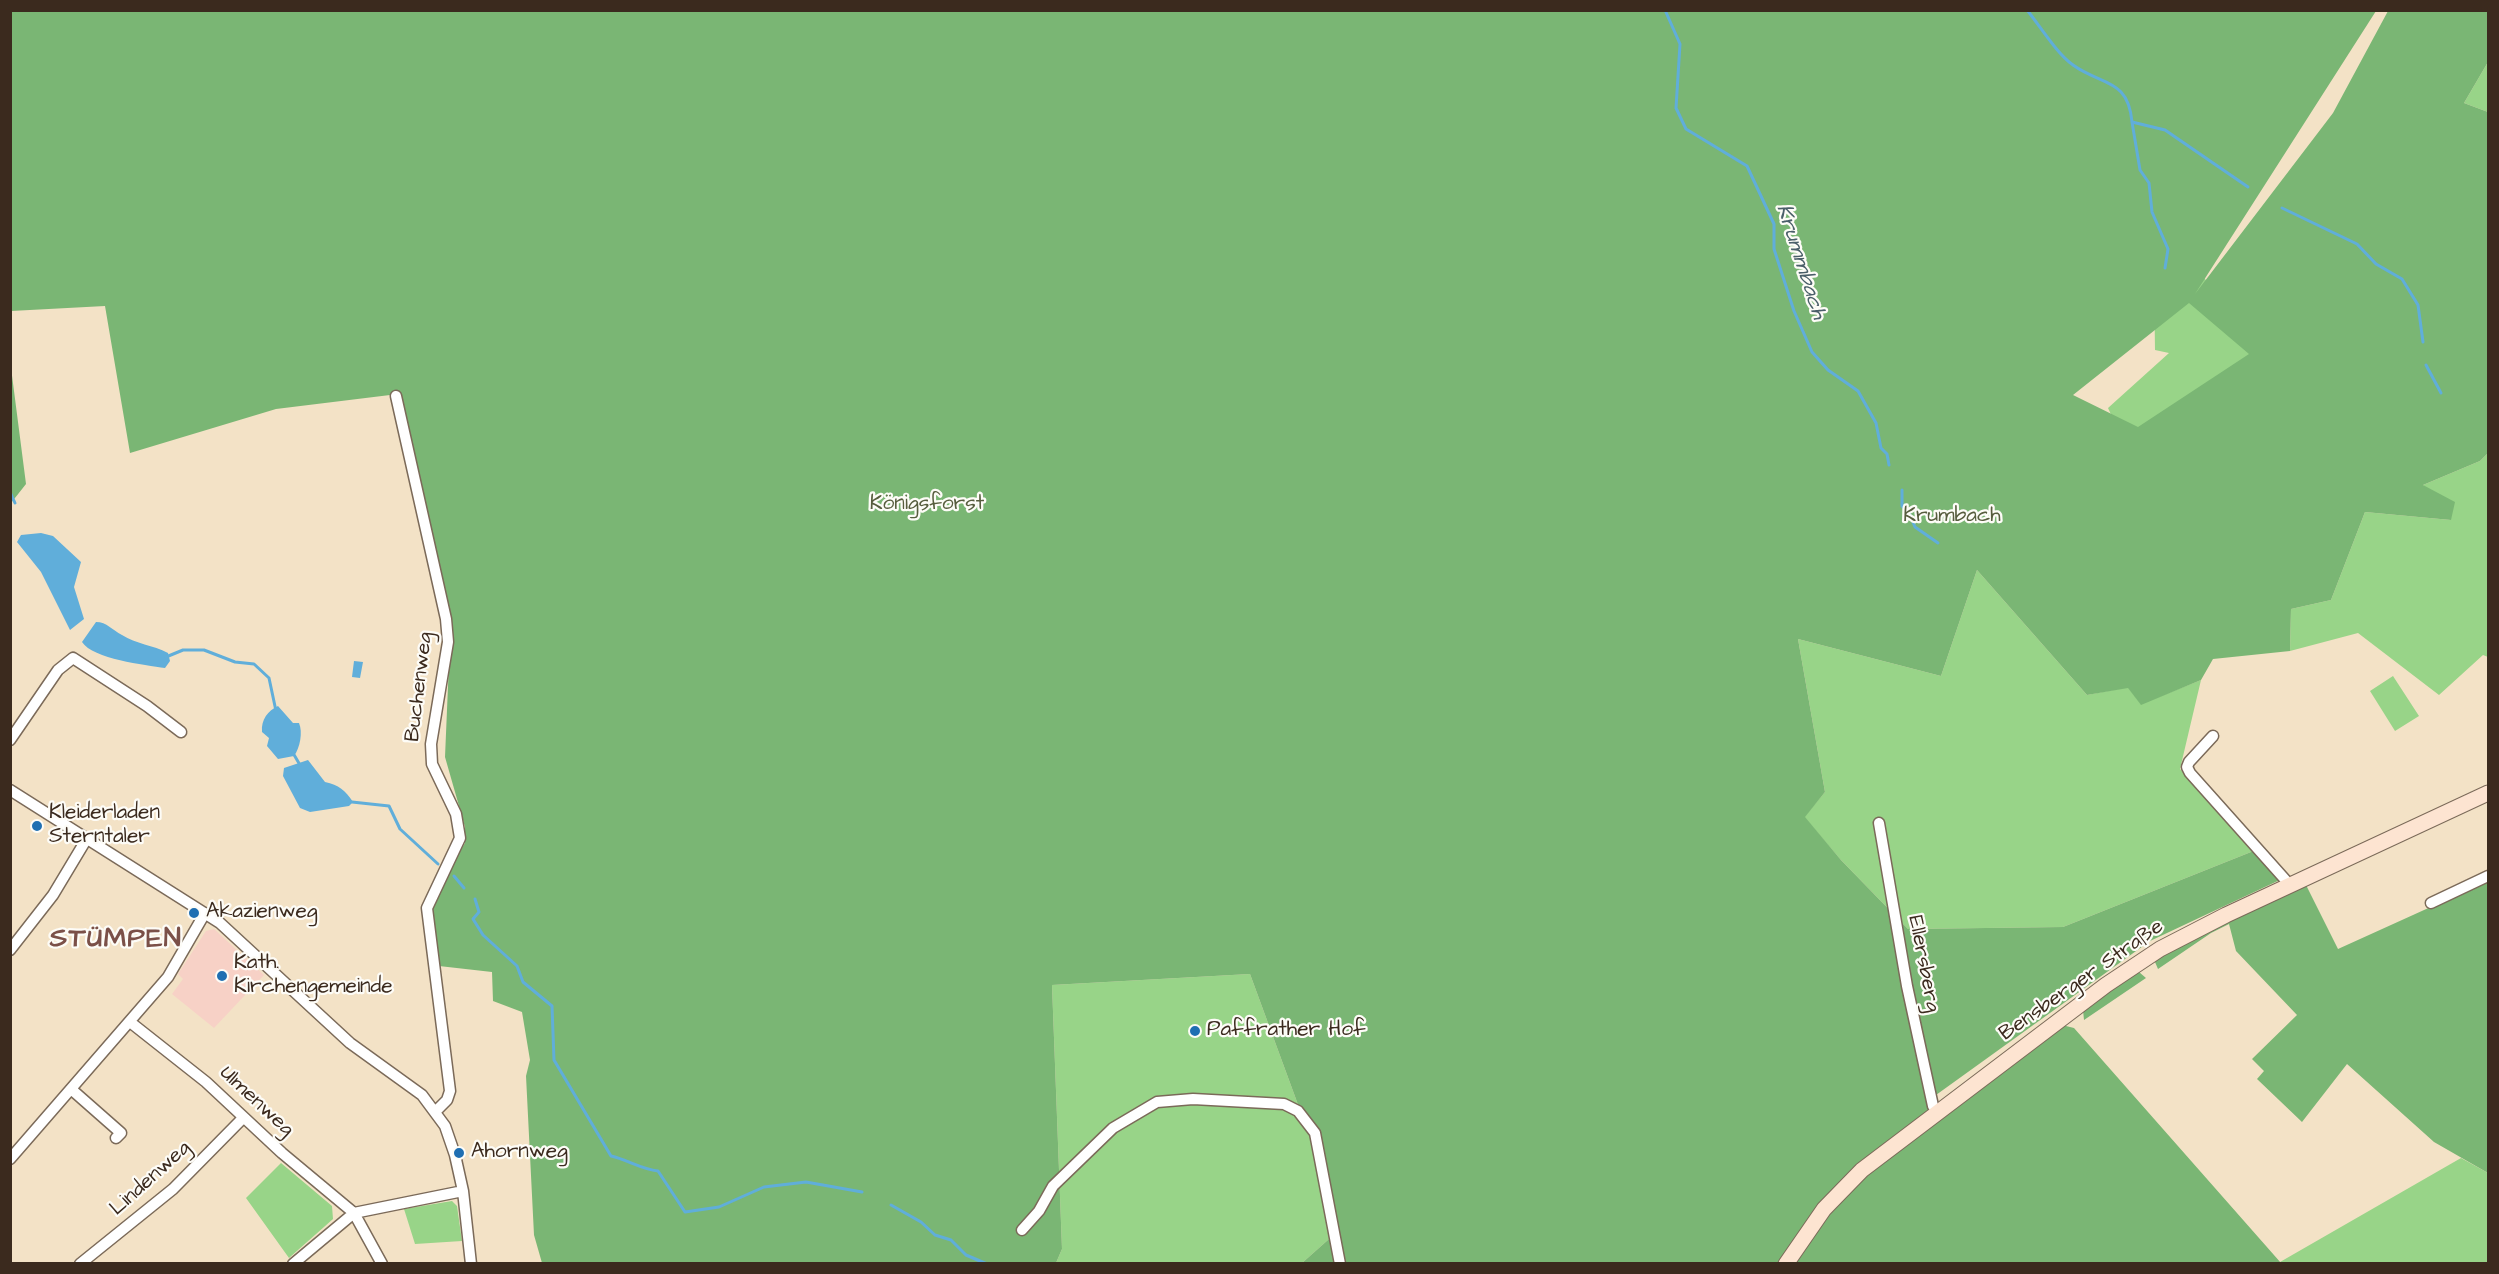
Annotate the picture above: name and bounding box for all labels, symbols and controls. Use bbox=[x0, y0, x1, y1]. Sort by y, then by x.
water label: Krummbach bbox=[1769, 201, 1831, 323]
park label: Königsforst bbox=[870, 492, 984, 518]
park label: Krumbach bbox=[1903, 504, 2001, 530]
street label: Buchenweg bbox=[401, 631, 439, 743]
place label: Kleiderladen Sterntaler bbox=[49, 801, 160, 851]
marker: Kleiderladen Sterntaler bbox=[30, 819, 44, 833]
place label: Akazienweg bbox=[206, 900, 318, 926]
marker: Akazienweg bbox=[187, 906, 201, 920]
street label: Ellersberg bbox=[1901, 913, 1945, 1015]
street label: Bensberger Straße bbox=[1995, 915, 2169, 1047]
district label: STÜMPEN bbox=[50, 924, 182, 956]
place label: Kath. Kirchengemeinde bbox=[234, 951, 393, 1001]
marker: Kath. Kirchengemeinde bbox=[215, 969, 229, 983]
place label: Paffrather Hof bbox=[1207, 1018, 1366, 1044]
marker: Paffrather Hof bbox=[1188, 1024, 1202, 1038]
street label: Ulmenweg bbox=[214, 1061, 298, 1143]
street label: Lindenweg bbox=[105, 1136, 197, 1222]
place label: Ahornweg bbox=[471, 1140, 568, 1166]
marker: Ahornweg bbox=[452, 1146, 466, 1160]

